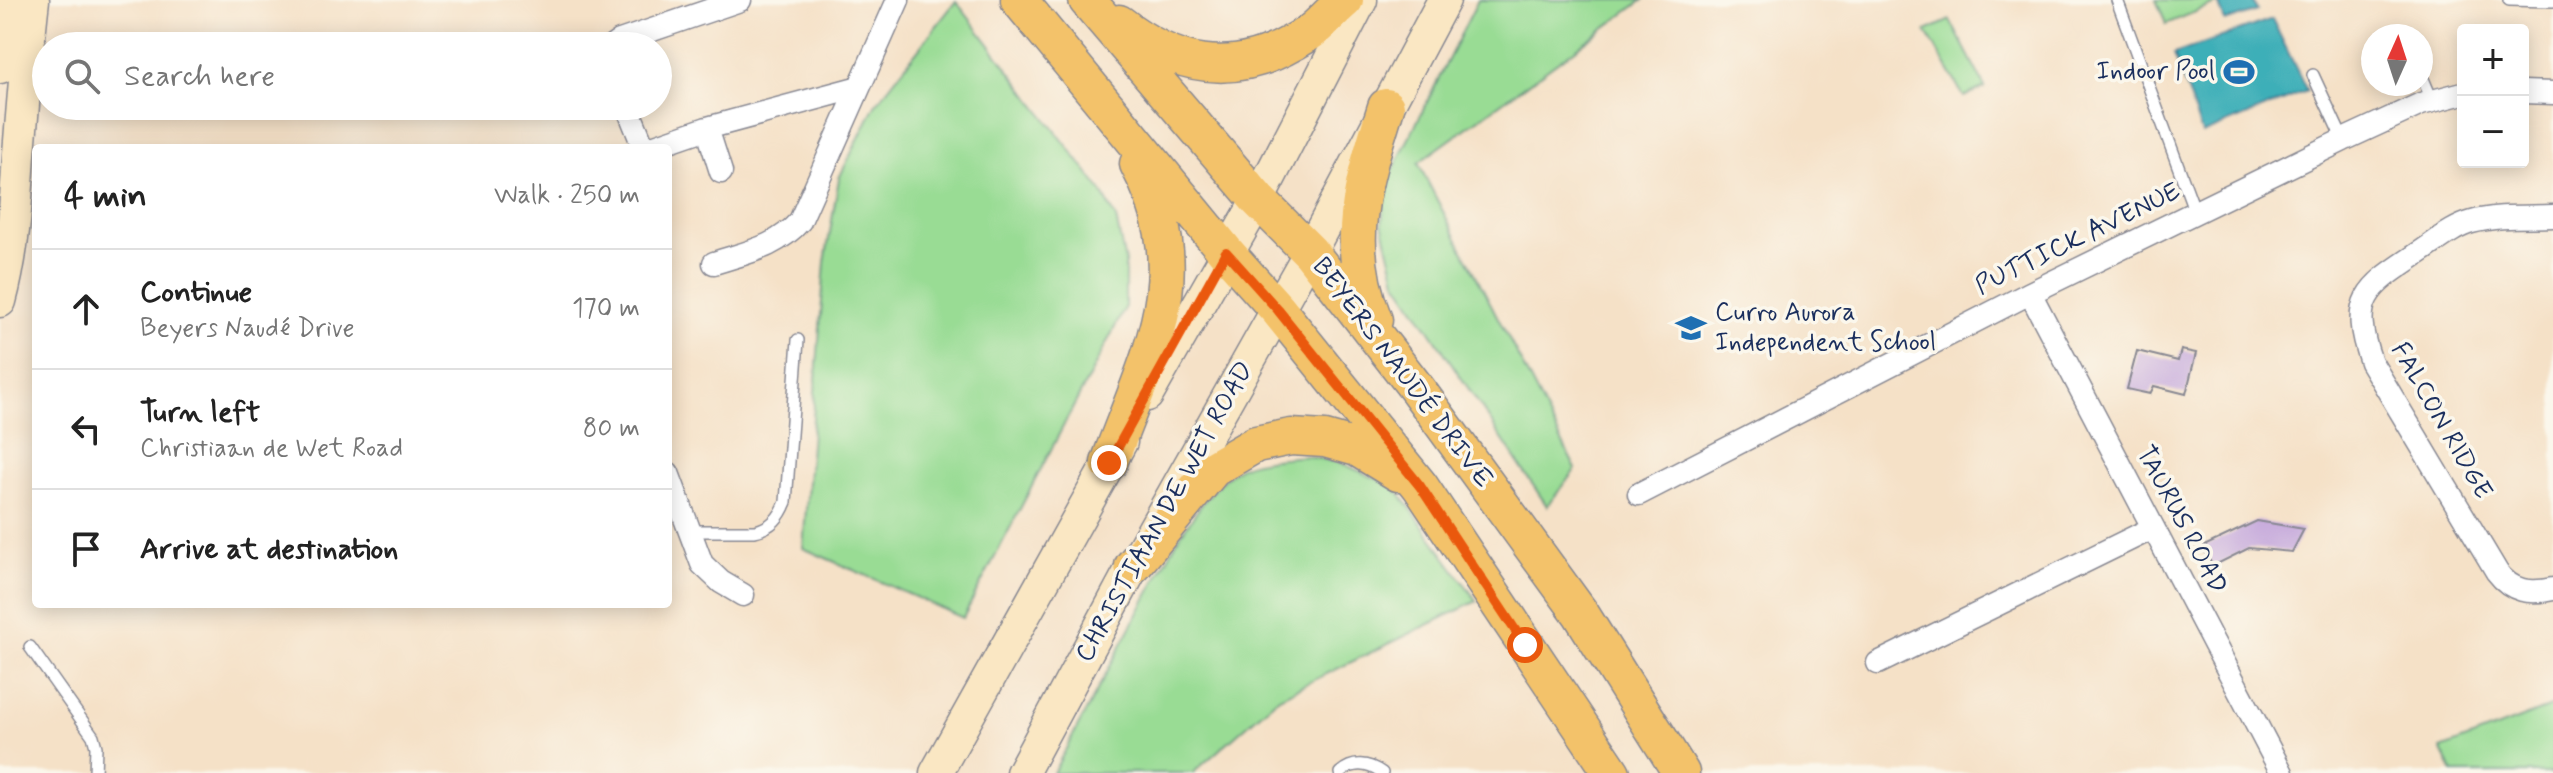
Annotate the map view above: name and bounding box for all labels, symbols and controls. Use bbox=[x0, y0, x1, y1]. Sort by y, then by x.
north arrow bbox=[2361, 24, 2433, 96]
map controls bbox=[2457, 24, 2529, 168]
button: + bbox=[2457, 24, 2529, 96]
search box bbox=[32, 32, 672, 120]
icon: search bbox=[60, 54, 104, 98]
place label: Indoor Pool bbox=[2096, 55, 2215, 89]
sports icon: Indoor Pool bbox=[2222, 55, 2256, 89]
text: Search here bbox=[124, 57, 275, 96]
button: − bbox=[2457, 96, 2529, 168]
text: 4 min bbox=[64, 174, 147, 219]
street label: PUTTICK AVENUE bbox=[1970, 175, 2186, 303]
text: Walk · 250 m bbox=[494, 179, 640, 213]
street label: BEYERS NAUDÉ DRIVE bbox=[1304, 250, 1502, 495]
text: Continue bbox=[140, 273, 252, 312]
icon: ahead bbox=[64, 287, 108, 331]
text: 170 m bbox=[572, 292, 640, 326]
place label: Curro Aurora Independent School bbox=[1715, 296, 1936, 360]
school or university icon: Curro Aurora Independent School bbox=[1674, 311, 1708, 345]
text: Beyers Naudé Drive bbox=[140, 312, 354, 346]
street label: FALCON RIDGE bbox=[2382, 336, 2500, 506]
street label: CHRISTIAAN DE WET ROAD bbox=[1068, 356, 1262, 668]
text: Turn left bbox=[140, 393, 260, 432]
icon: left bbox=[64, 407, 108, 451]
text: 80 m bbox=[583, 412, 640, 446]
text: Christiaan de Wet Road bbox=[140, 432, 403, 466]
street label: TAURUS ROAD bbox=[2128, 440, 2234, 600]
route end bbox=[1091, 445, 1127, 481]
icon: arrive bbox=[64, 527, 108, 571]
text: Arrive at destination bbox=[140, 530, 398, 569]
route start bbox=[1507, 627, 1543, 663]

